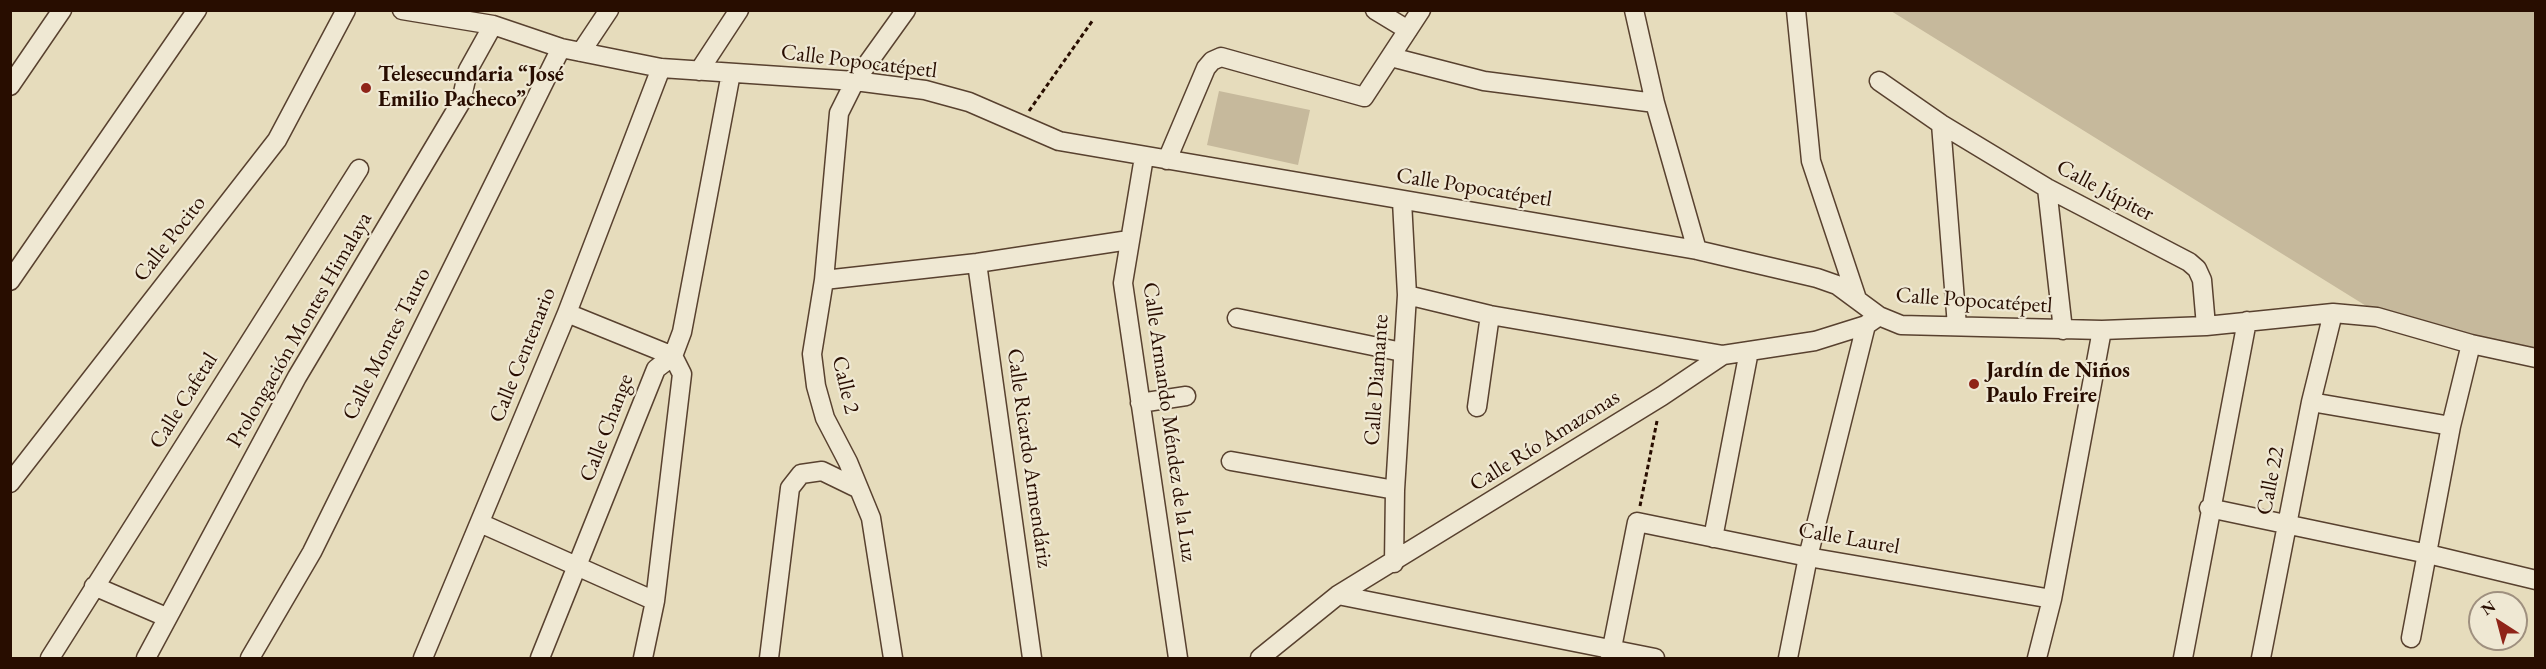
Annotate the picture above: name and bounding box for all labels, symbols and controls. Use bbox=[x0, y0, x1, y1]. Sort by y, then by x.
street label: Calle Popocatépetl bbox=[779, 39, 939, 85]
place label: Telesecundaria “José Emilio Pacheco” bbox=[378, 62, 564, 113]
marker: Telesecundaria “José Emilio Pacheco” bbox=[359, 81, 373, 95]
street label: Calle Júpiter bbox=[2052, 154, 2158, 228]
street label: Calle Popocatépetl bbox=[1394, 163, 1554, 213]
street label: Calle Pocito bbox=[128, 191, 212, 287]
street label: Prolongación Montes Himalaya bbox=[222, 208, 378, 452]
street label: Calle Montes Tauro bbox=[337, 263, 437, 425]
street label: Calle Armando Méndez de la Luz bbox=[1136, 281, 1202, 563]
street label: Calle Popocatépetl bbox=[1895, 282, 2053, 320]
street label: Calle Centenario bbox=[484, 284, 562, 426]
street label: Calle Diamante bbox=[1359, 313, 1395, 447]
street label: Calle Ricardo Armendáriz bbox=[1001, 347, 1057, 569]
street label: Calle Cafetal bbox=[144, 348, 224, 454]
street label: Calle 2 bbox=[826, 354, 864, 416]
place label: Jardín de Niños Paulo Freire bbox=[1986, 358, 2130, 410]
street label: Calle Change bbox=[574, 370, 640, 486]
marker: Jardín de Niños Paulo Freire bbox=[1967, 377, 1981, 391]
street label: Calle Río Amazonas bbox=[1465, 384, 1625, 498]
street label: Calle 22 bbox=[2251, 445, 2291, 517]
street label: Calle Laurel bbox=[1796, 517, 1902, 561]
north arrow bbox=[2468, 591, 2528, 651]
text: N bbox=[2477, 595, 2500, 620]

